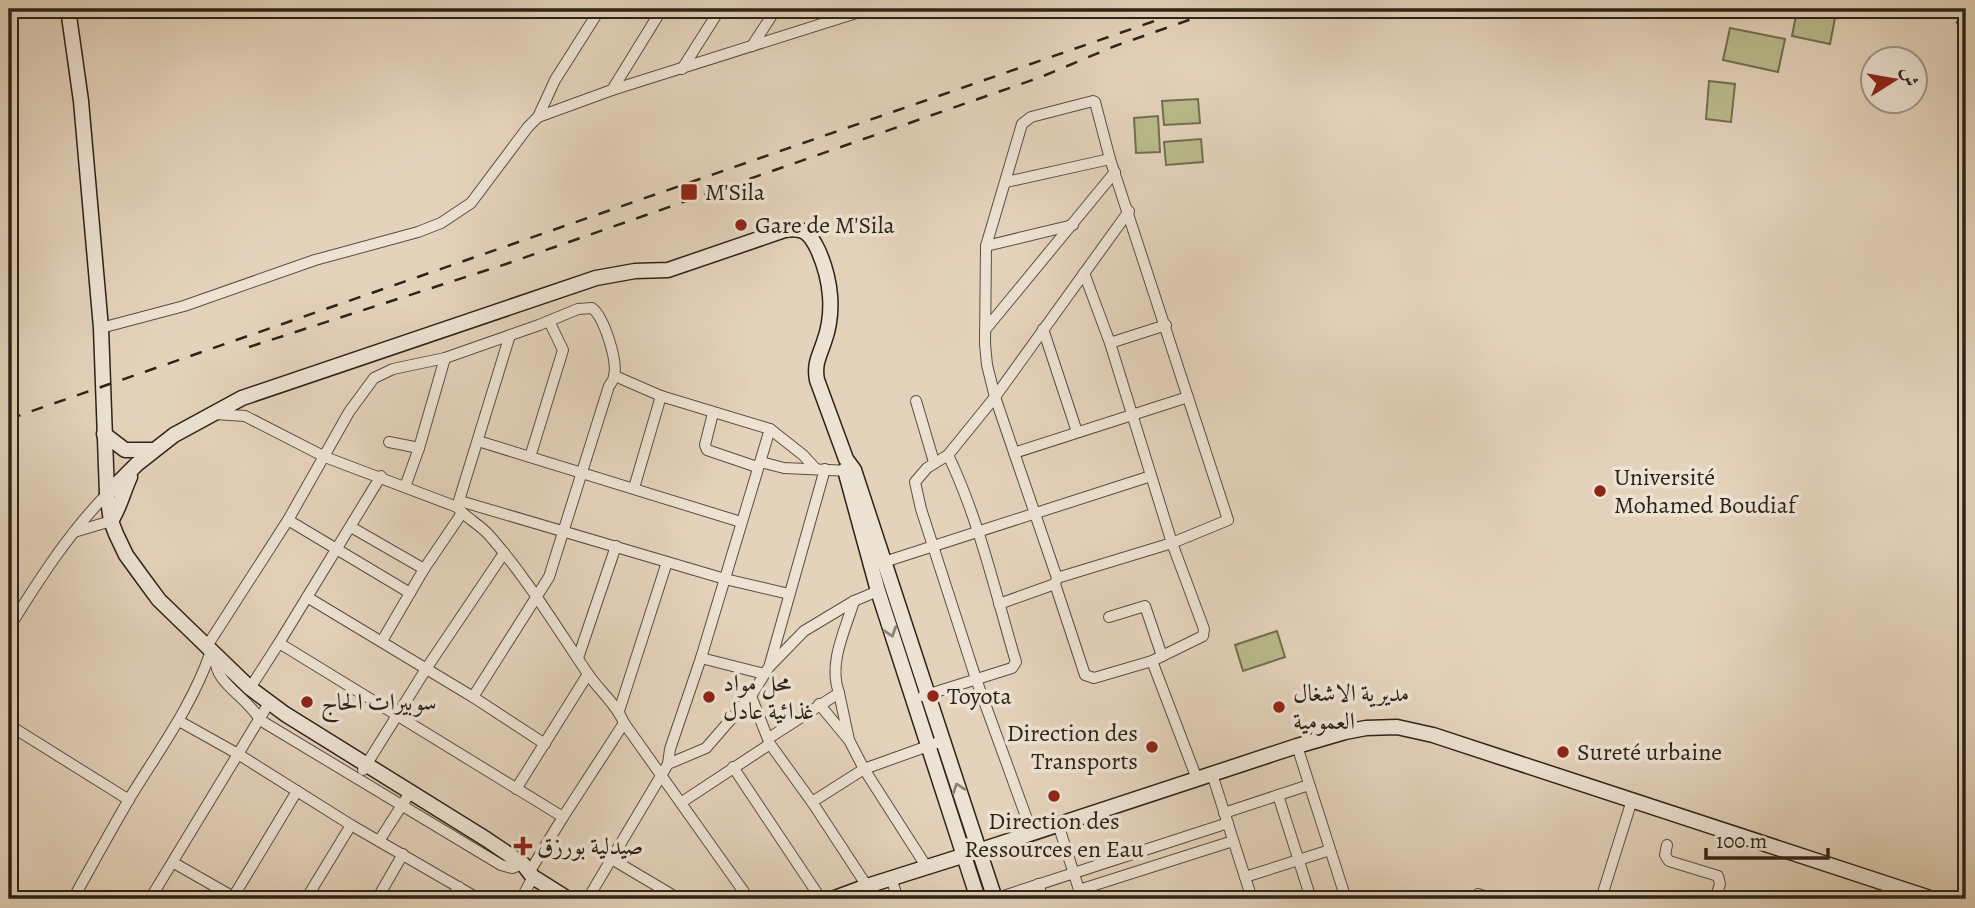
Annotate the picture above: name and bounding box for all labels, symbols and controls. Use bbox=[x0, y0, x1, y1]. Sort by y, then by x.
north arrow bbox=[1860, 46, 1930, 116]
text: ش bbox=[1895, 65, 1924, 89]
place label: M'Sila bbox=[705, 176, 766, 208]
marker: M'Sila bbox=[679, 182, 699, 202]
place label: Gare de M'Sila bbox=[755, 209, 895, 241]
marker: Gare de M'Sila bbox=[733, 217, 749, 233]
place label: Université Mohamed Boudiaf bbox=[1614, 461, 1799, 521]
marker: Université Mohamed Boudiaf bbox=[1592, 483, 1608, 499]
one-way arrow bbox=[882, 625, 897, 637]
place label: محل مواد غذائية عادل bbox=[723, 667, 814, 727]
place label: مديرية الاشغال العمومية bbox=[1293, 677, 1409, 737]
place label: Toyota bbox=[947, 680, 1012, 712]
place label: سوبيرات الحاج bbox=[321, 686, 437, 723]
marker: Toyota bbox=[925, 688, 941, 704]
marker: محل مواد غذائية عادل bbox=[701, 689, 717, 705]
marker: سوبيرات الحاج bbox=[299, 694, 315, 710]
marker: مديرية الاشغال العمومية bbox=[1271, 699, 1287, 715]
place label: Direction des Transports bbox=[1007, 717, 1138, 777]
place label: Sureté urbaine bbox=[1577, 736, 1722, 768]
marker: Direction des Transports bbox=[1144, 739, 1160, 755]
marker: Sureté urbaine bbox=[1555, 744, 1571, 760]
one-way arrow bbox=[952, 782, 966, 794]
marker: Direction des Ressources en Eau bbox=[1046, 788, 1062, 804]
place label: Direction des Ressources en Eau bbox=[964, 805, 1144, 865]
scale bar bbox=[1706, 817, 1828, 861]
text: 100 m bbox=[1716, 827, 1767, 855]
place label: صيدلية بورزق bbox=[537, 830, 643, 862]
marker: صيدلية بورزق bbox=[515, 838, 531, 854]

